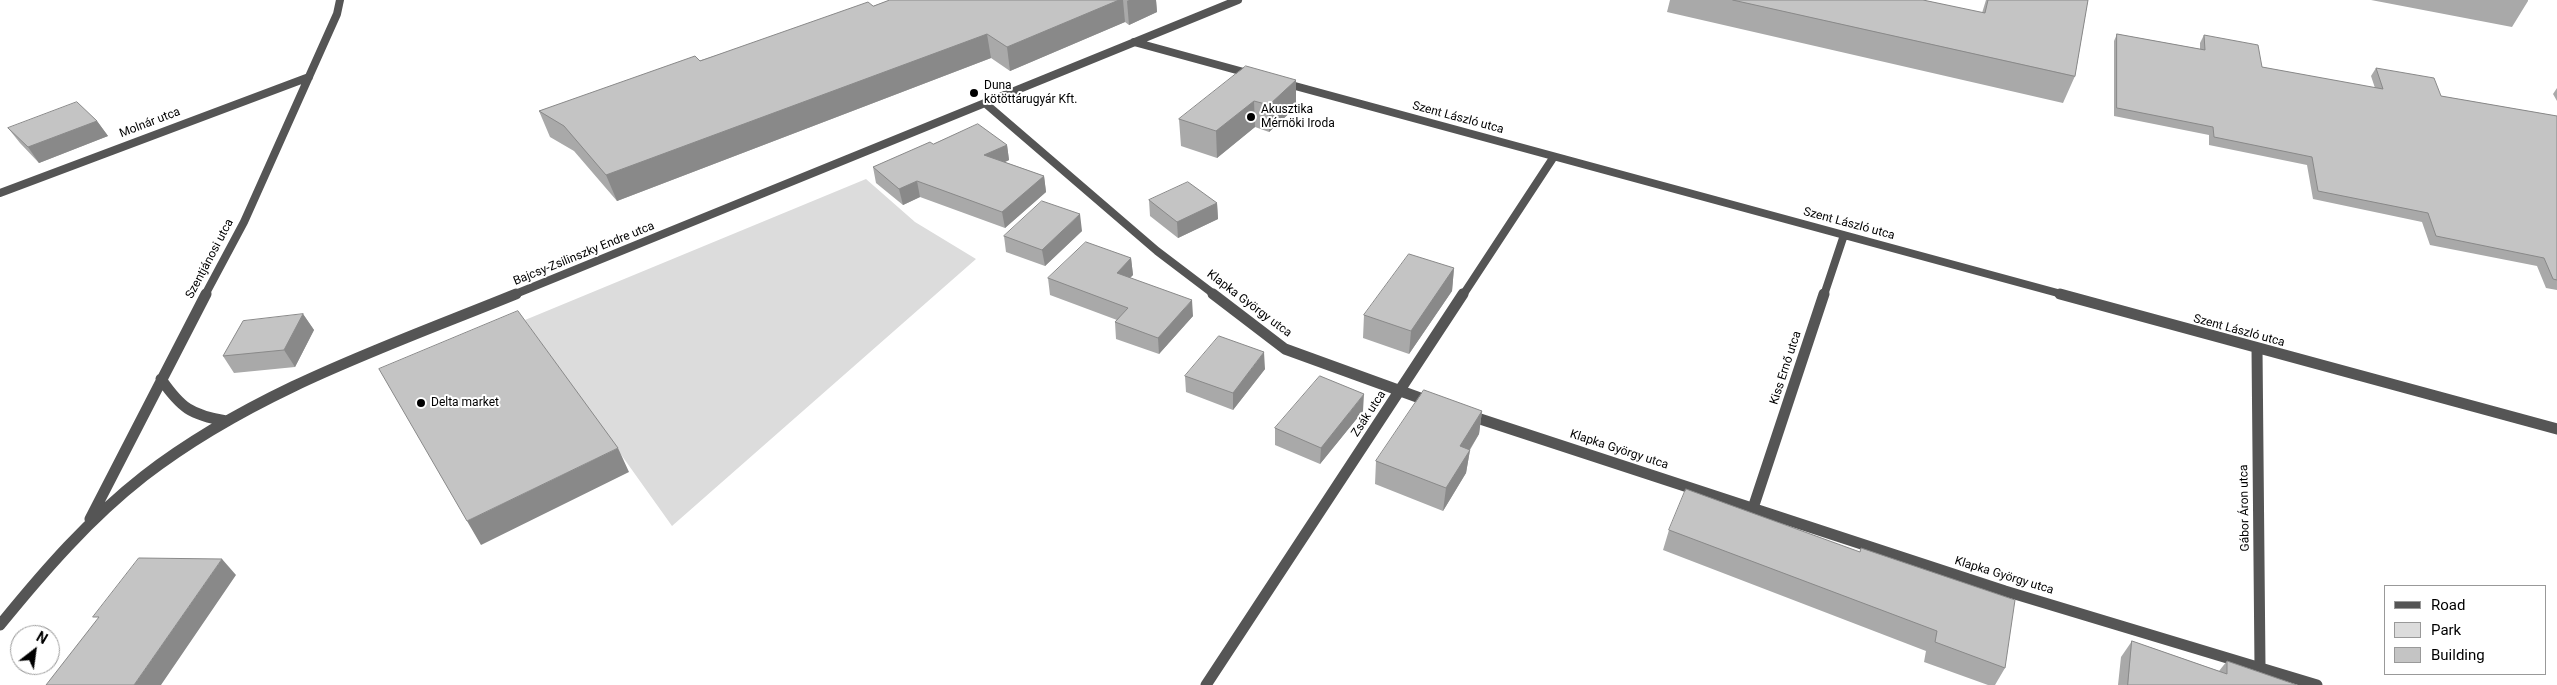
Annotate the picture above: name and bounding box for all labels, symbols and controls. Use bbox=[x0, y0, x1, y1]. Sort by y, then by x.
place label: Duna kötöttárugyár Kft. bbox=[984, 79, 1077, 107]
marker: Duna kötöttárugyár Kft. bbox=[968, 87, 980, 99]
street label: Szent László utca bbox=[1411, 99, 1505, 137]
place label: Akusztika Mérnöki Iroda bbox=[1261, 103, 1335, 131]
street label: Molnár utca bbox=[118, 105, 182, 141]
marker: Akusztika Mérnöki Iroda bbox=[1245, 111, 1257, 123]
street label: Szent László utca bbox=[1802, 205, 1896, 243]
street label: Szentjánosi utca bbox=[183, 217, 237, 301]
street label: Bajcsy-Zsilinszky Endre utca bbox=[511, 219, 657, 289]
street label: Klapka György utca bbox=[1204, 267, 1294, 341]
street label: Szent László utca bbox=[2192, 312, 2286, 350]
street label: Kiss Ernő utca bbox=[1767, 329, 1805, 407]
street label: Zsák utca bbox=[1349, 388, 1389, 440]
place label: Delta market bbox=[431, 396, 499, 410]
marker: Delta market bbox=[415, 397, 427, 409]
street label: Klapka György utca bbox=[1568, 427, 1670, 473]
street label: Gábor Áron utca bbox=[2237, 464, 2253, 552]
street label: Klapka György utca bbox=[1953, 554, 2055, 598]
legend bbox=[2384, 585, 2547, 675]
text: Road bbox=[2431, 596, 2465, 614]
text: Park bbox=[2431, 621, 2461, 639]
north arrow bbox=[10, 625, 60, 675]
text: N bbox=[34, 628, 50, 647]
text: Building bbox=[2431, 646, 2485, 664]

